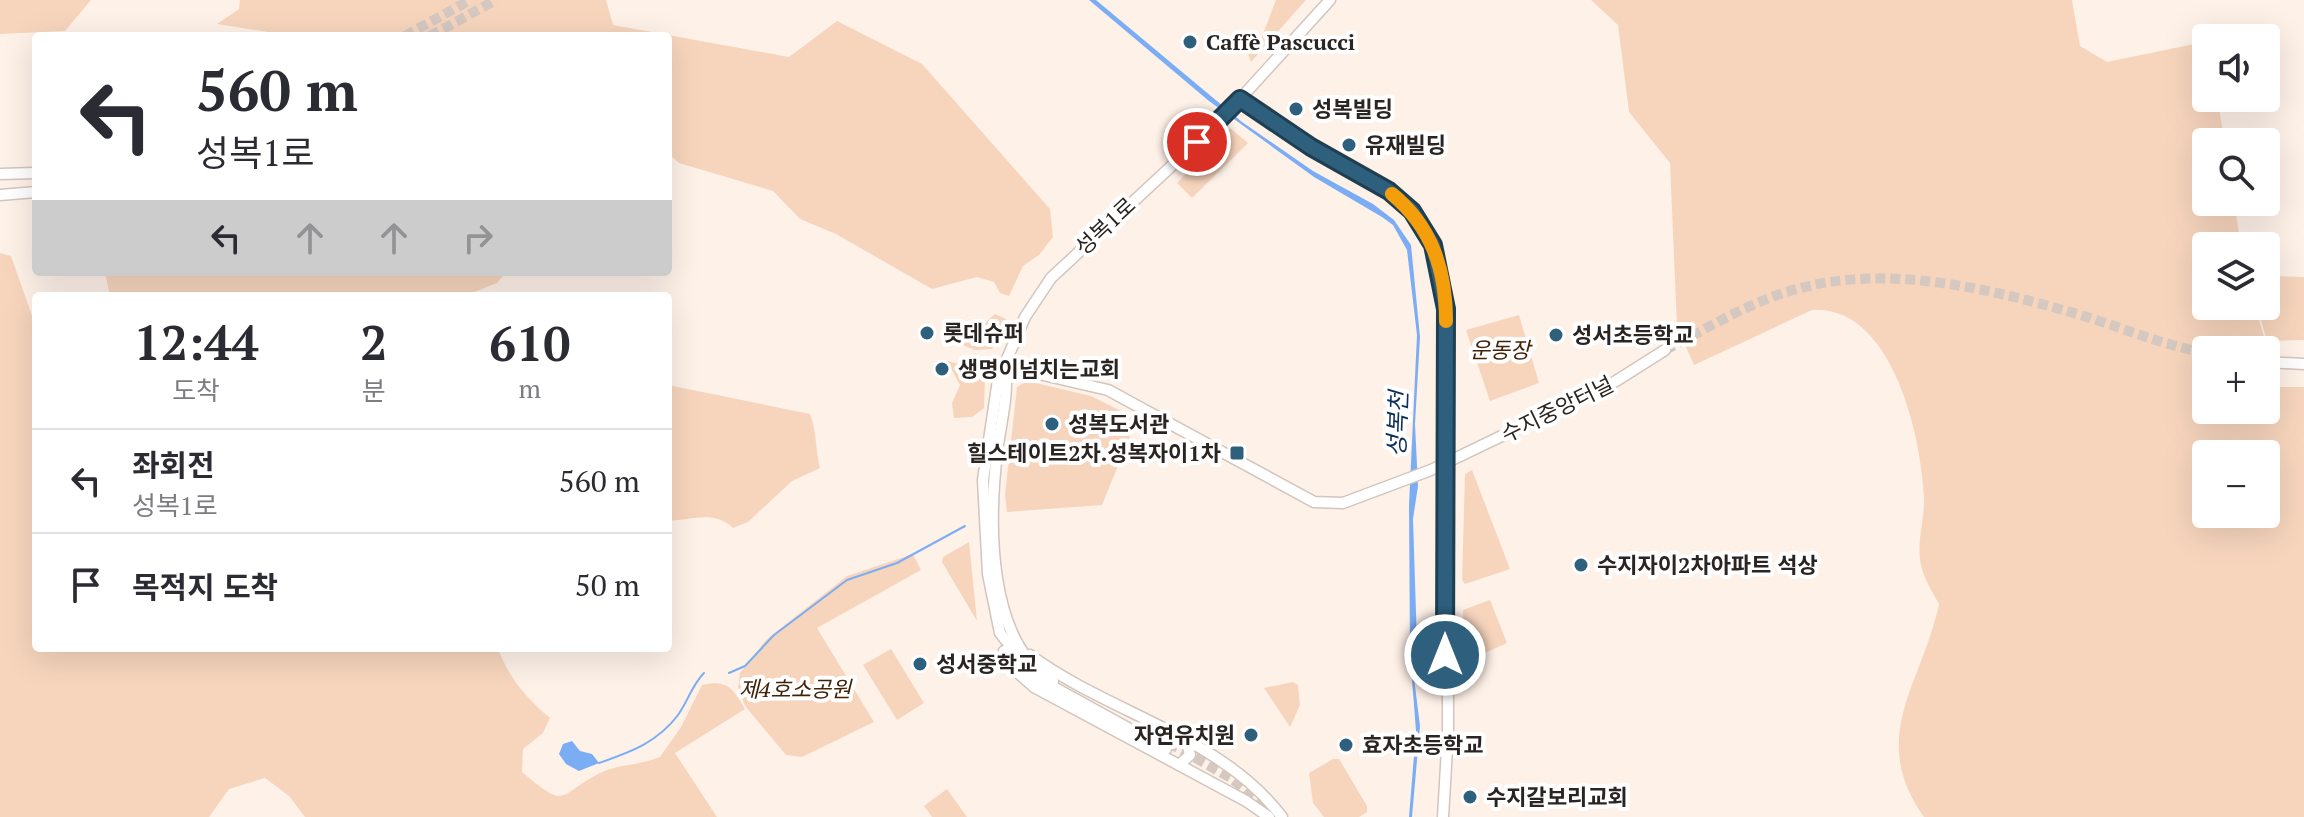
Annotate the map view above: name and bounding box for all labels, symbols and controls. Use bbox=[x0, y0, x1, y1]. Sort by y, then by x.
map controls bbox=[2192, 24, 2280, 528]
button: sound bbox=[2192, 24, 2280, 112]
place label: Caffè Pascucci bbox=[1206, 27, 1355, 56]
marker: Caffè Pascucci bbox=[1181, 33, 1199, 51]
text: 560 m bbox=[196, 53, 358, 127]
icon: left bbox=[64, 64, 168, 168]
place label: 성복빌딩 bbox=[1312, 94, 1393, 123]
marker: 성복빌딩 bbox=[1287, 100, 1305, 118]
pin bbox=[1163, 108, 1231, 176]
icon: arrive bbox=[1175, 120, 1219, 164]
button: search bbox=[2192, 128, 2280, 216]
text: 성복1로 bbox=[196, 129, 315, 176]
place label: 유재빌딩 bbox=[1365, 130, 1446, 159]
marker: 유재빌딩 bbox=[1340, 136, 1358, 154]
street label: 성복1로 bbox=[1068, 190, 1141, 261]
icon: left bbox=[204, 216, 248, 260]
icon: ahead bbox=[288, 216, 332, 260]
icon: ahead bbox=[372, 216, 416, 260]
icon: right bbox=[456, 216, 500, 260]
button: layers bbox=[2192, 232, 2280, 320]
text: 12:44 bbox=[134, 310, 259, 374]
text: 2 bbox=[360, 310, 387, 374]
text: 610 bbox=[489, 311, 570, 375]
place label: 롯데슈퍼 bbox=[943, 318, 1024, 347]
place label: 성서초등학교 bbox=[1572, 320, 1693, 349]
marker: 롯데슈퍼 bbox=[918, 324, 936, 342]
marker: 성서초등학교 bbox=[1547, 326, 1565, 344]
park label: 운동장 bbox=[1470, 335, 1533, 364]
button: + bbox=[2192, 336, 2280, 424]
place label: 생명이넘치는교회 bbox=[958, 354, 1120, 383]
marker: 생명이넘치는교회 bbox=[933, 360, 951, 378]
street label: 수지중앙터널 bbox=[1496, 369, 1618, 448]
text: m bbox=[518, 371, 541, 405]
text: 도착 bbox=[172, 373, 220, 407]
text: 분 bbox=[362, 373, 386, 407]
water label: 성복천 bbox=[1380, 387, 1414, 458]
place label: 성복도서관 bbox=[1068, 409, 1169, 438]
marker: 성복도서관 bbox=[1043, 415, 1061, 433]
place label: 힐스테이트2차.성복자이1차 bbox=[967, 438, 1221, 467]
button: − bbox=[2192, 440, 2280, 528]
marker: 힐스테이트2차.성복자이1차 bbox=[1228, 444, 1246, 462]
text: 좌회전 bbox=[132, 445, 215, 485]
icon: left bbox=[64, 459, 108, 503]
text: 560 m bbox=[559, 461, 640, 501]
text: 성복1로 bbox=[132, 488, 218, 522]
place label: 수지자이2차아파트 석상 bbox=[1597, 550, 1818, 579]
marker: 수지자이2차아파트 석상 bbox=[1572, 556, 1590, 574]
icon: arrive bbox=[64, 563, 108, 607]
text: 50 m bbox=[575, 565, 640, 605]
text: 목적지 도착 bbox=[132, 567, 278, 607]
position arrow bbox=[1403, 613, 1487, 697]
place label: 성서중학교 bbox=[936, 649, 1037, 678]
marker: 성서중학교 bbox=[911, 655, 929, 673]
park label: 제4호소공원 bbox=[739, 674, 853, 703]
place label: 자연유치원 bbox=[1134, 720, 1235, 749]
marker: 자연유치원 bbox=[1242, 726, 1260, 744]
place label: 효자초등학교 bbox=[1362, 730, 1483, 759]
marker: 효자초등학교 bbox=[1337, 736, 1355, 754]
place label: 수지갈보리교회 bbox=[1486, 782, 1628, 811]
marker: 수지갈보리교회 bbox=[1461, 788, 1479, 806]

